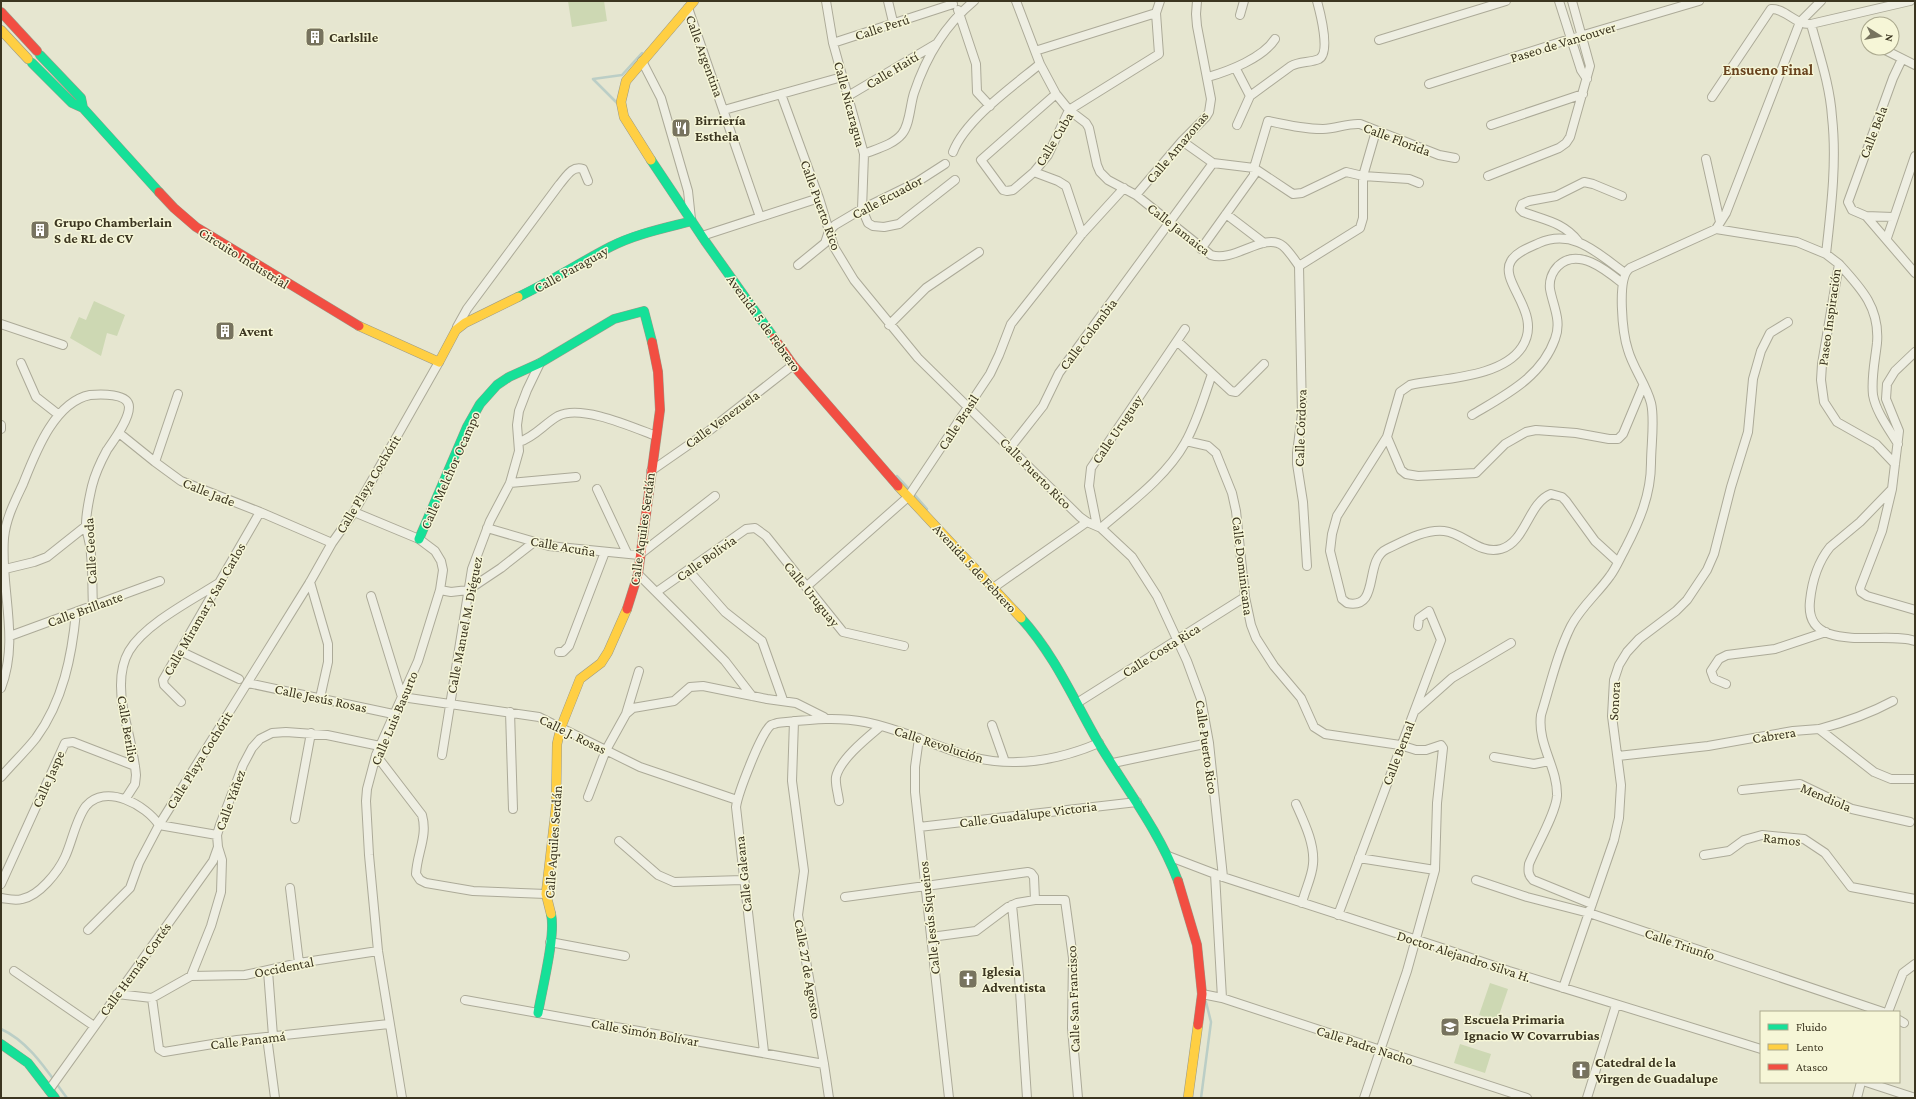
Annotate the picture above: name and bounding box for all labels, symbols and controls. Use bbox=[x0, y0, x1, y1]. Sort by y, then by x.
street label: Calle Perú bbox=[853, 11, 912, 43]
street label: Calle Argentina bbox=[683, 13, 727, 100]
north arrow bbox=[1860, 16, 1900, 56]
street label: Paseo de Vancouver bbox=[1508, 18, 1618, 66]
building icon: Carlslile bbox=[304, 26, 326, 48]
place label: Carlslile bbox=[329, 29, 379, 45]
text: N bbox=[1883, 33, 1896, 43]
street label: Calle Haití bbox=[863, 48, 921, 92]
street label: Calle Nicaragua bbox=[831, 60, 869, 149]
district label: Ensueno Final bbox=[1723, 62, 1814, 78]
street label: Calle Bela bbox=[1856, 103, 1890, 160]
street label: Calle Amazonas bbox=[1142, 108, 1212, 186]
street label: Calle Cuba bbox=[1032, 109, 1077, 169]
place label: Birriería Esthela bbox=[695, 112, 746, 144]
restaurant icon: Birriería Esthela bbox=[670, 117, 692, 139]
street label: Calle Florida bbox=[1361, 119, 1433, 159]
street label: Calle Puerto Rico bbox=[797, 158, 845, 252]
street label: Calle Ecuador bbox=[849, 172, 925, 222]
street label: Calle Jamaica bbox=[1144, 200, 1214, 259]
place label: Grupo Chamberlain S de RL de CV bbox=[54, 214, 172, 246]
building icon: Grupo Chamberlain S de RL de CV bbox=[29, 219, 51, 241]
street label: Circuito Industrial bbox=[196, 224, 292, 292]
street label: Calle Paraguay bbox=[531, 242, 611, 296]
street label: Paseo Inspiración bbox=[1814, 267, 1844, 367]
street label: Avenida 5 de Febrero bbox=[724, 272, 804, 374]
street label: Calle Colombia bbox=[1056, 295, 1120, 373]
building icon: Avent bbox=[214, 320, 236, 342]
place label: Avent bbox=[238, 323, 274, 339]
street label: Calle Venezuela bbox=[682, 386, 763, 451]
street label: Calle Córdova bbox=[1291, 388, 1309, 467]
street label: Calle Brasil bbox=[934, 391, 982, 453]
street label: Calle Uruguay bbox=[1088, 391, 1146, 466]
street label: Calle Melchor Ocampo bbox=[417, 409, 483, 531]
street label: Calle Playa Cochórit bbox=[332, 432, 404, 536]
street label: Calle Puerto Rico bbox=[997, 434, 1075, 512]
street label: Calle Aquiles Serdán bbox=[626, 471, 658, 586]
street label: Calle Jade bbox=[181, 474, 237, 510]
street label: Calle Dominicana bbox=[1229, 516, 1257, 617]
street label: Calle Geoda bbox=[80, 517, 100, 585]
street label: Avenida 5 de Febrero bbox=[930, 520, 1020, 616]
street label: Calle Bolivia bbox=[673, 531, 739, 584]
street label: Calle Acuña bbox=[529, 532, 597, 560]
street label: Calle Miramar y San Carlos bbox=[159, 540, 249, 678]
street label: Calle Manuel M. Diéguez bbox=[443, 555, 485, 695]
street label: Calle Uruguay bbox=[781, 558, 844, 630]
street label: Calle Brillante bbox=[45, 588, 125, 630]
street label: Calle Costa Rica bbox=[1119, 619, 1203, 680]
street label: Calle Luis Basurto bbox=[367, 669, 421, 767]
street label: Calle Jesús Rosas bbox=[273, 680, 369, 716]
street label: Sonora bbox=[1605, 681, 1623, 721]
street label: Calle Berilio bbox=[114, 694, 142, 764]
street label: Calle Puerto Rico bbox=[1192, 699, 1222, 795]
street label: Calle Playa Cochórit bbox=[163, 708, 236, 812]
street label: Calle J. Rosas bbox=[537, 711, 609, 757]
street label: Calle Bernal bbox=[1378, 718, 1418, 787]
street label: Calle Revolución bbox=[892, 722, 986, 766]
street label: Cabrera bbox=[1751, 724, 1797, 746]
street label: Calle Jaspe bbox=[28, 748, 68, 810]
street label: Calle Yáñez bbox=[212, 767, 248, 833]
street label: Mendiola bbox=[1798, 779, 1854, 815]
street label: Calle Aquiles Serdán bbox=[541, 784, 565, 899]
street label: Calle Guadalupe Victoria bbox=[958, 798, 1098, 830]
street label: Ramos bbox=[1762, 829, 1802, 849]
street label: Calle Galeana bbox=[731, 835, 755, 913]
street label: Calle Jesús Siqueiros bbox=[915, 861, 943, 975]
street label: Calle 27 de Agosto bbox=[791, 918, 825, 1020]
street label: Calle Hernán Cortés bbox=[96, 919, 174, 1019]
street label: Calle Triunfo bbox=[1643, 925, 1717, 963]
street label: Doctor Alejandro Silva H. bbox=[1395, 927, 1533, 986]
street label: Calle San Francisco bbox=[1063, 945, 1083, 1053]
street label: Occidental bbox=[253, 953, 315, 981]
place label: Iglesia Adventista bbox=[981, 963, 1046, 995]
church icon: Iglesia Adventista bbox=[957, 968, 979, 990]
place label: Escuela Primaria Ignacio W Covarrubias bbox=[1464, 1011, 1600, 1043]
legend bbox=[1760, 1011, 1900, 1083]
street label: Calle Simón Bolívar bbox=[590, 1015, 700, 1049]
school or university icon: Escuela Primaria Ignacio W Covarrubias bbox=[1439, 1016, 1461, 1038]
text: Fluido bbox=[1796, 1020, 1827, 1034]
street label: Calle Padre Nacho bbox=[1315, 1022, 1415, 1068]
street label: Calle Panamá bbox=[209, 1027, 287, 1053]
text: Lento bbox=[1796, 1040, 1824, 1054]
place label: Catedral de la Virgen de Guadalupe bbox=[1594, 1054, 1719, 1086]
church icon: Catedral de la Virgen de Guadalupe bbox=[1570, 1059, 1592, 1081]
text: Atasco bbox=[1796, 1060, 1828, 1074]

